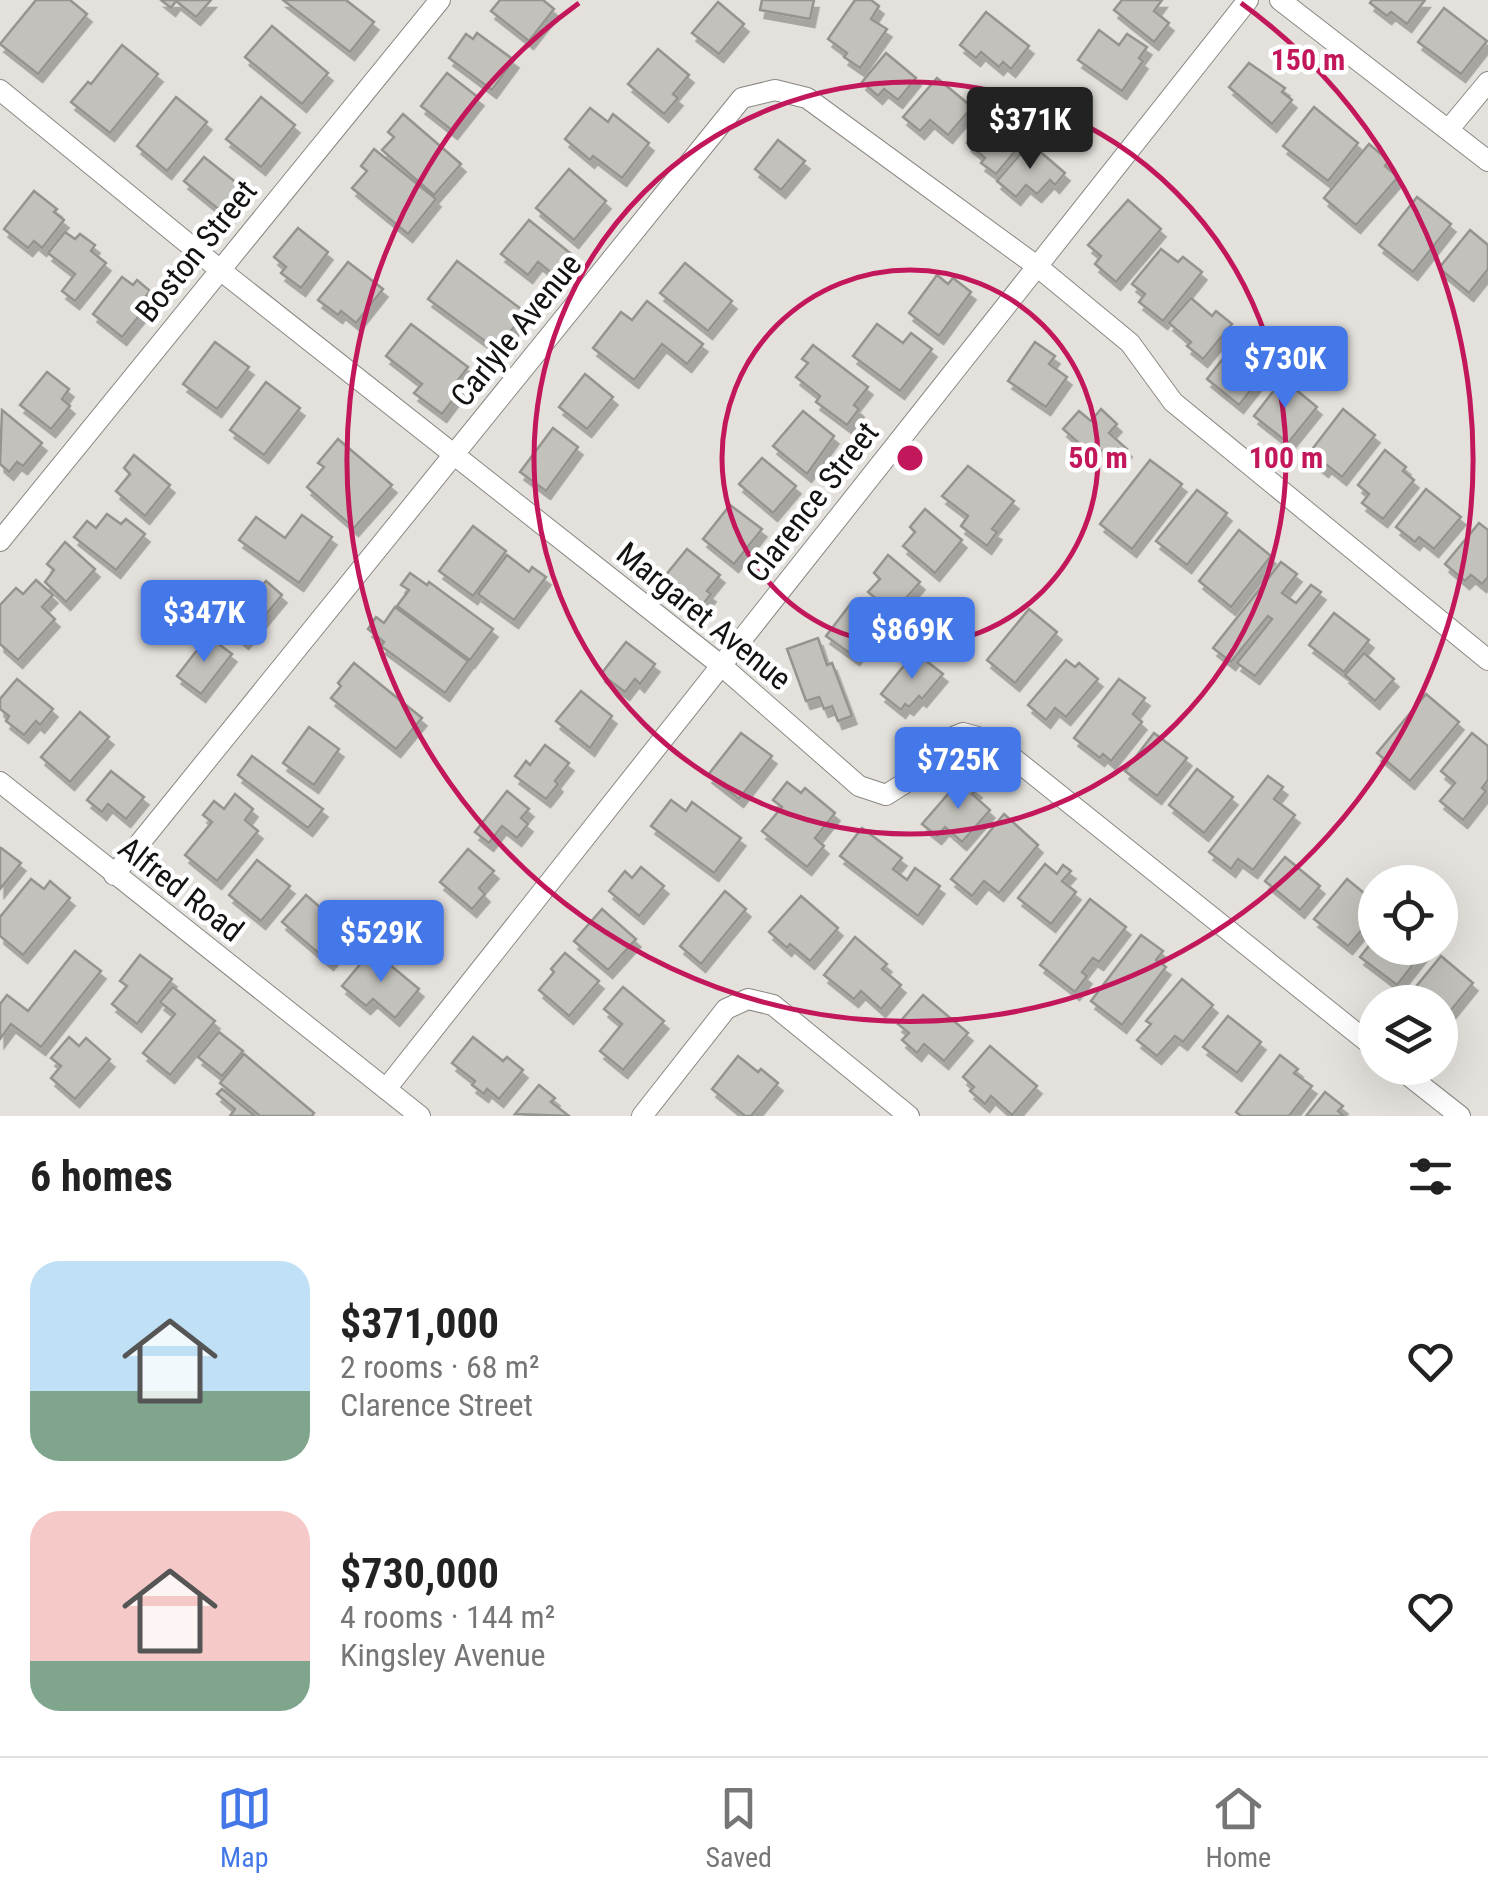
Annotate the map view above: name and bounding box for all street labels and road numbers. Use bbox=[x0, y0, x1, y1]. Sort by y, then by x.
street label: Boston Street bbox=[127, 173, 265, 329]
street label: Carlyle Avenue bbox=[443, 246, 589, 414]
street label: Clarence Street bbox=[738, 414, 886, 590]
street label: Margaret Avenue bbox=[609, 534, 799, 698]
street label: Alfred Road bbox=[111, 829, 251, 949]

